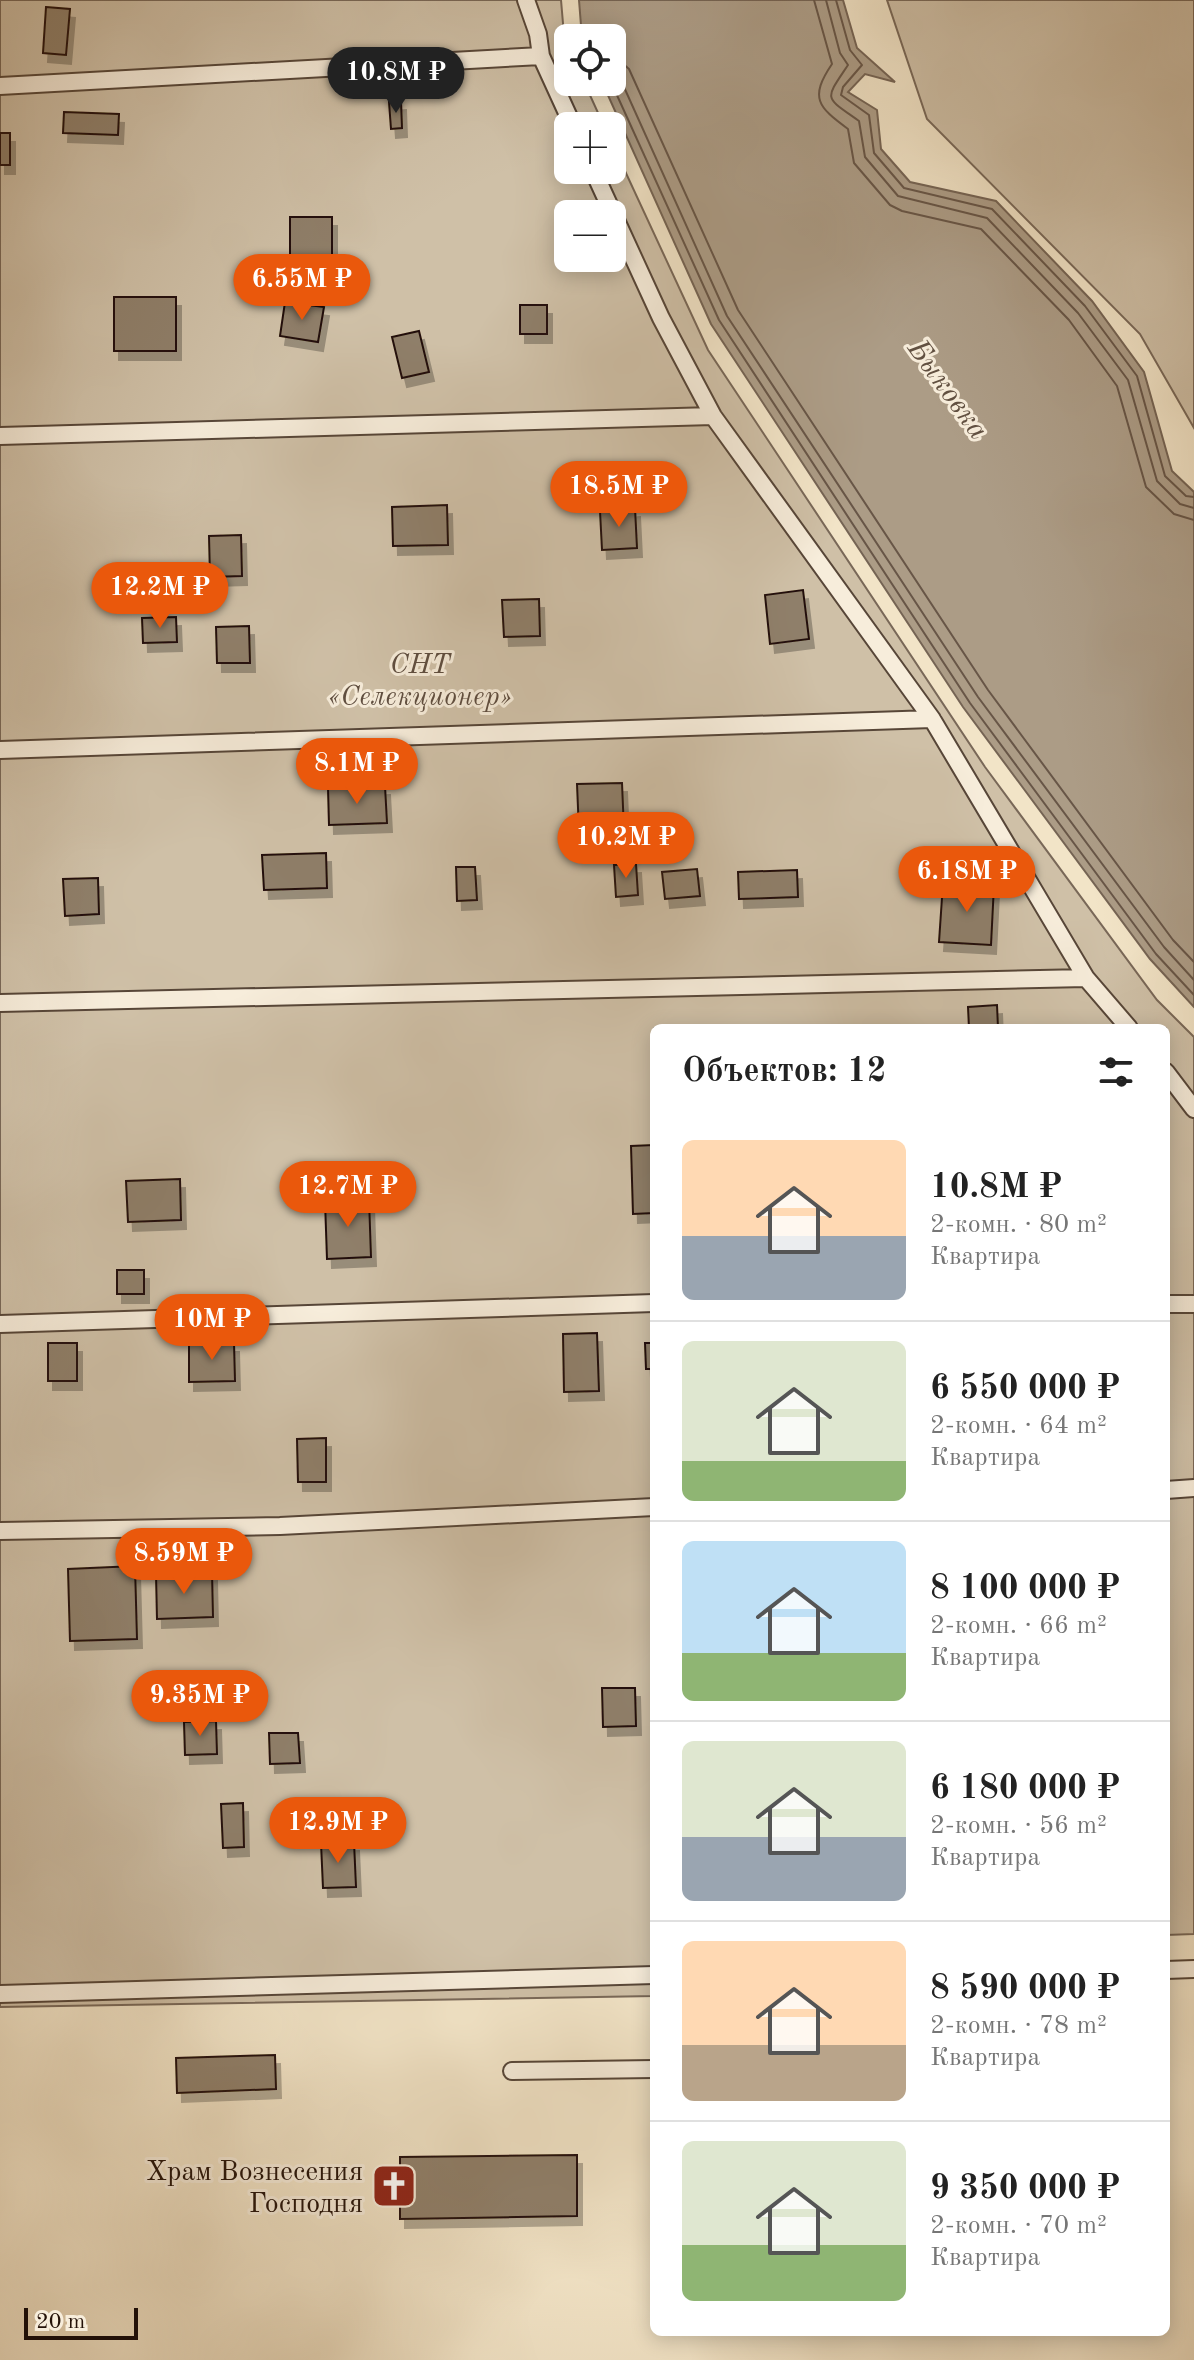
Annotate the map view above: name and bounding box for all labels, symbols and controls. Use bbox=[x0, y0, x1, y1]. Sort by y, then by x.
map controls bbox=[554, 24, 626, 272]
button: locate bbox=[554, 24, 626, 96]
pin: 10.8M ₽ bbox=[322, 47, 470, 115]
text: 10.8M ₽ bbox=[345, 60, 447, 86]
button: + bbox=[554, 112, 626, 184]
button: − bbox=[554, 200, 626, 272]
pin: 6.55M ₽ bbox=[228, 254, 376, 322]
text: 6.55M ₽ bbox=[251, 267, 353, 293]
water label: Быковка bbox=[901, 334, 993, 446]
pin: 18.5M ₽ bbox=[545, 461, 693, 529]
text: 18.5M ₽ bbox=[568, 474, 670, 500]
pin: 12.2M ₽ bbox=[86, 562, 234, 630]
text: 12.2M ₽ bbox=[109, 575, 211, 601]
park label: СНТ «Селекционер» bbox=[328, 652, 512, 712]
pin: 8.1M ₽ bbox=[292, 738, 422, 806]
text: 8.1M ₽ bbox=[314, 751, 400, 777]
pin: 10.2M ₽ bbox=[552, 812, 700, 880]
text: 10.2M ₽ bbox=[575, 825, 677, 851]
pin: 6.18M ₽ bbox=[893, 846, 1041, 914]
text: 6.18M ₽ bbox=[916, 859, 1018, 885]
icon: filters bbox=[1094, 1050, 1138, 1094]
text: Объектов: 12 bbox=[682, 1055, 886, 1089]
pin: 12.7M ₽ bbox=[274, 1161, 422, 1229]
text: 10.8M ₽ bbox=[930, 1171, 1062, 1205]
icon: home bbox=[746, 1172, 842, 1268]
text: 12.7M ₽ bbox=[297, 1174, 399, 1200]
text: 2-комн. · 80 m² bbox=[930, 1212, 1107, 1238]
text: Квартира bbox=[930, 1244, 1040, 1270]
pin: 10M ₽ bbox=[156, 1294, 268, 1362]
text: 10M ₽ bbox=[173, 1307, 251, 1333]
text: 6 550 000 ₽ bbox=[930, 1372, 1120, 1406]
icon: home bbox=[746, 1373, 842, 1469]
text: 2-комн. · 64 m² bbox=[930, 1413, 1107, 1439]
text: Квартира bbox=[930, 1445, 1040, 1471]
pin: 8.59M ₽ bbox=[110, 1528, 258, 1596]
text: 8.59M ₽ bbox=[133, 1541, 235, 1567]
text: 8 100 000 ₽ bbox=[930, 1572, 1120, 1606]
icon: home bbox=[746, 1573, 842, 1669]
text: 2-комн. · 66 m² bbox=[930, 1613, 1107, 1639]
text: Квартира bbox=[930, 1645, 1040, 1671]
pin: 9.35M ₽ bbox=[126, 1670, 274, 1738]
text: 9.35M ₽ bbox=[149, 1683, 251, 1709]
text: 6 180 000 ₽ bbox=[930, 1772, 1120, 1806]
icon: home bbox=[746, 1773, 842, 1869]
pin: 12.9M ₽ bbox=[264, 1797, 412, 1865]
text: 12.9M ₽ bbox=[287, 1810, 389, 1836]
text: 2-комн. · 56 m² bbox=[930, 1813, 1107, 1839]
text: Квартира bbox=[930, 1845, 1040, 1871]
text: 8 590 000 ₽ bbox=[930, 1972, 1120, 2006]
icon: home bbox=[746, 1973, 842, 2069]
text: 2-комн. · 78 m² bbox=[930, 2013, 1107, 2039]
text: Квартира bbox=[930, 2045, 1040, 2071]
place label: Храм Вознесения Господня bbox=[146, 2159, 363, 2219]
church icon: Храм Вознесения Господня bbox=[370, 2162, 418, 2210]
text: 9 350 000 ₽ bbox=[930, 2172, 1120, 2206]
icon: home bbox=[746, 2173, 842, 2269]
text: 2-комн. · 70 m² bbox=[930, 2213, 1107, 2239]
text: Квартира bbox=[930, 2245, 1040, 2271]
scale bar bbox=[24, 2304, 138, 2340]
text: 20 m bbox=[36, 2311, 85, 2333]

